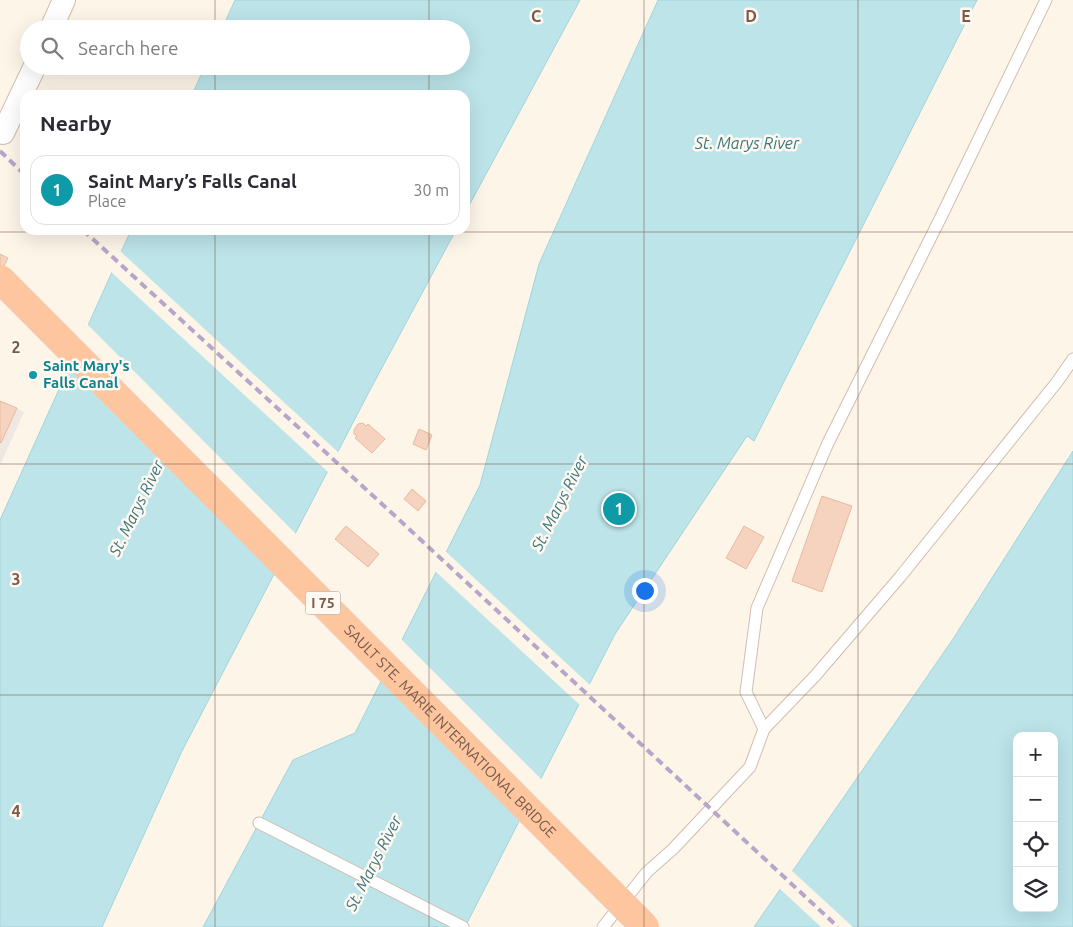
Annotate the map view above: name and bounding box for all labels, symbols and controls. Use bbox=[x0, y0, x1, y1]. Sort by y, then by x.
text: C bbox=[531, 7, 541, 25]
text: D bbox=[745, 7, 757, 25]
text: E bbox=[961, 7, 971, 25]
search box bbox=[20, 20, 470, 75]
icon: search bbox=[38, 34, 66, 62]
text: Search here bbox=[78, 37, 178, 59]
text: Nearby bbox=[40, 111, 111, 135]
water label: St. Marys River bbox=[694, 134, 800, 152]
text: Saint Mary’s Falls Canal bbox=[88, 170, 297, 192]
text: 1 bbox=[52, 181, 62, 199]
text: 30 m bbox=[413, 181, 449, 199]
text: Place bbox=[88, 192, 126, 210]
text: 2 bbox=[11, 338, 21, 356]
place label: Saint Mary's Falls Canal bbox=[43, 357, 130, 391]
marker: Saint Mary's Falls Canal bbox=[27, 369, 39, 381]
water label: St. Marys River bbox=[527, 452, 591, 554]
water label: St. Marys River bbox=[105, 456, 167, 560]
pin: 1 bbox=[603, 490, 635, 528]
text: 3 bbox=[11, 570, 21, 588]
your location bbox=[632, 578, 658, 604]
road number: I 75 bbox=[306, 592, 340, 614]
street label: SAULT STE. MARIE INTERNATIONAL BRIDGE bbox=[341, 621, 560, 841]
map controls bbox=[1013, 732, 1058, 912]
button: + bbox=[1013, 732, 1058, 777]
button: − bbox=[1013, 777, 1058, 822]
text: 4 bbox=[11, 802, 21, 820]
water label: St. Marys River bbox=[341, 812, 405, 914]
button: locate bbox=[1013, 822, 1058, 867]
button: layers bbox=[1013, 867, 1058, 912]

